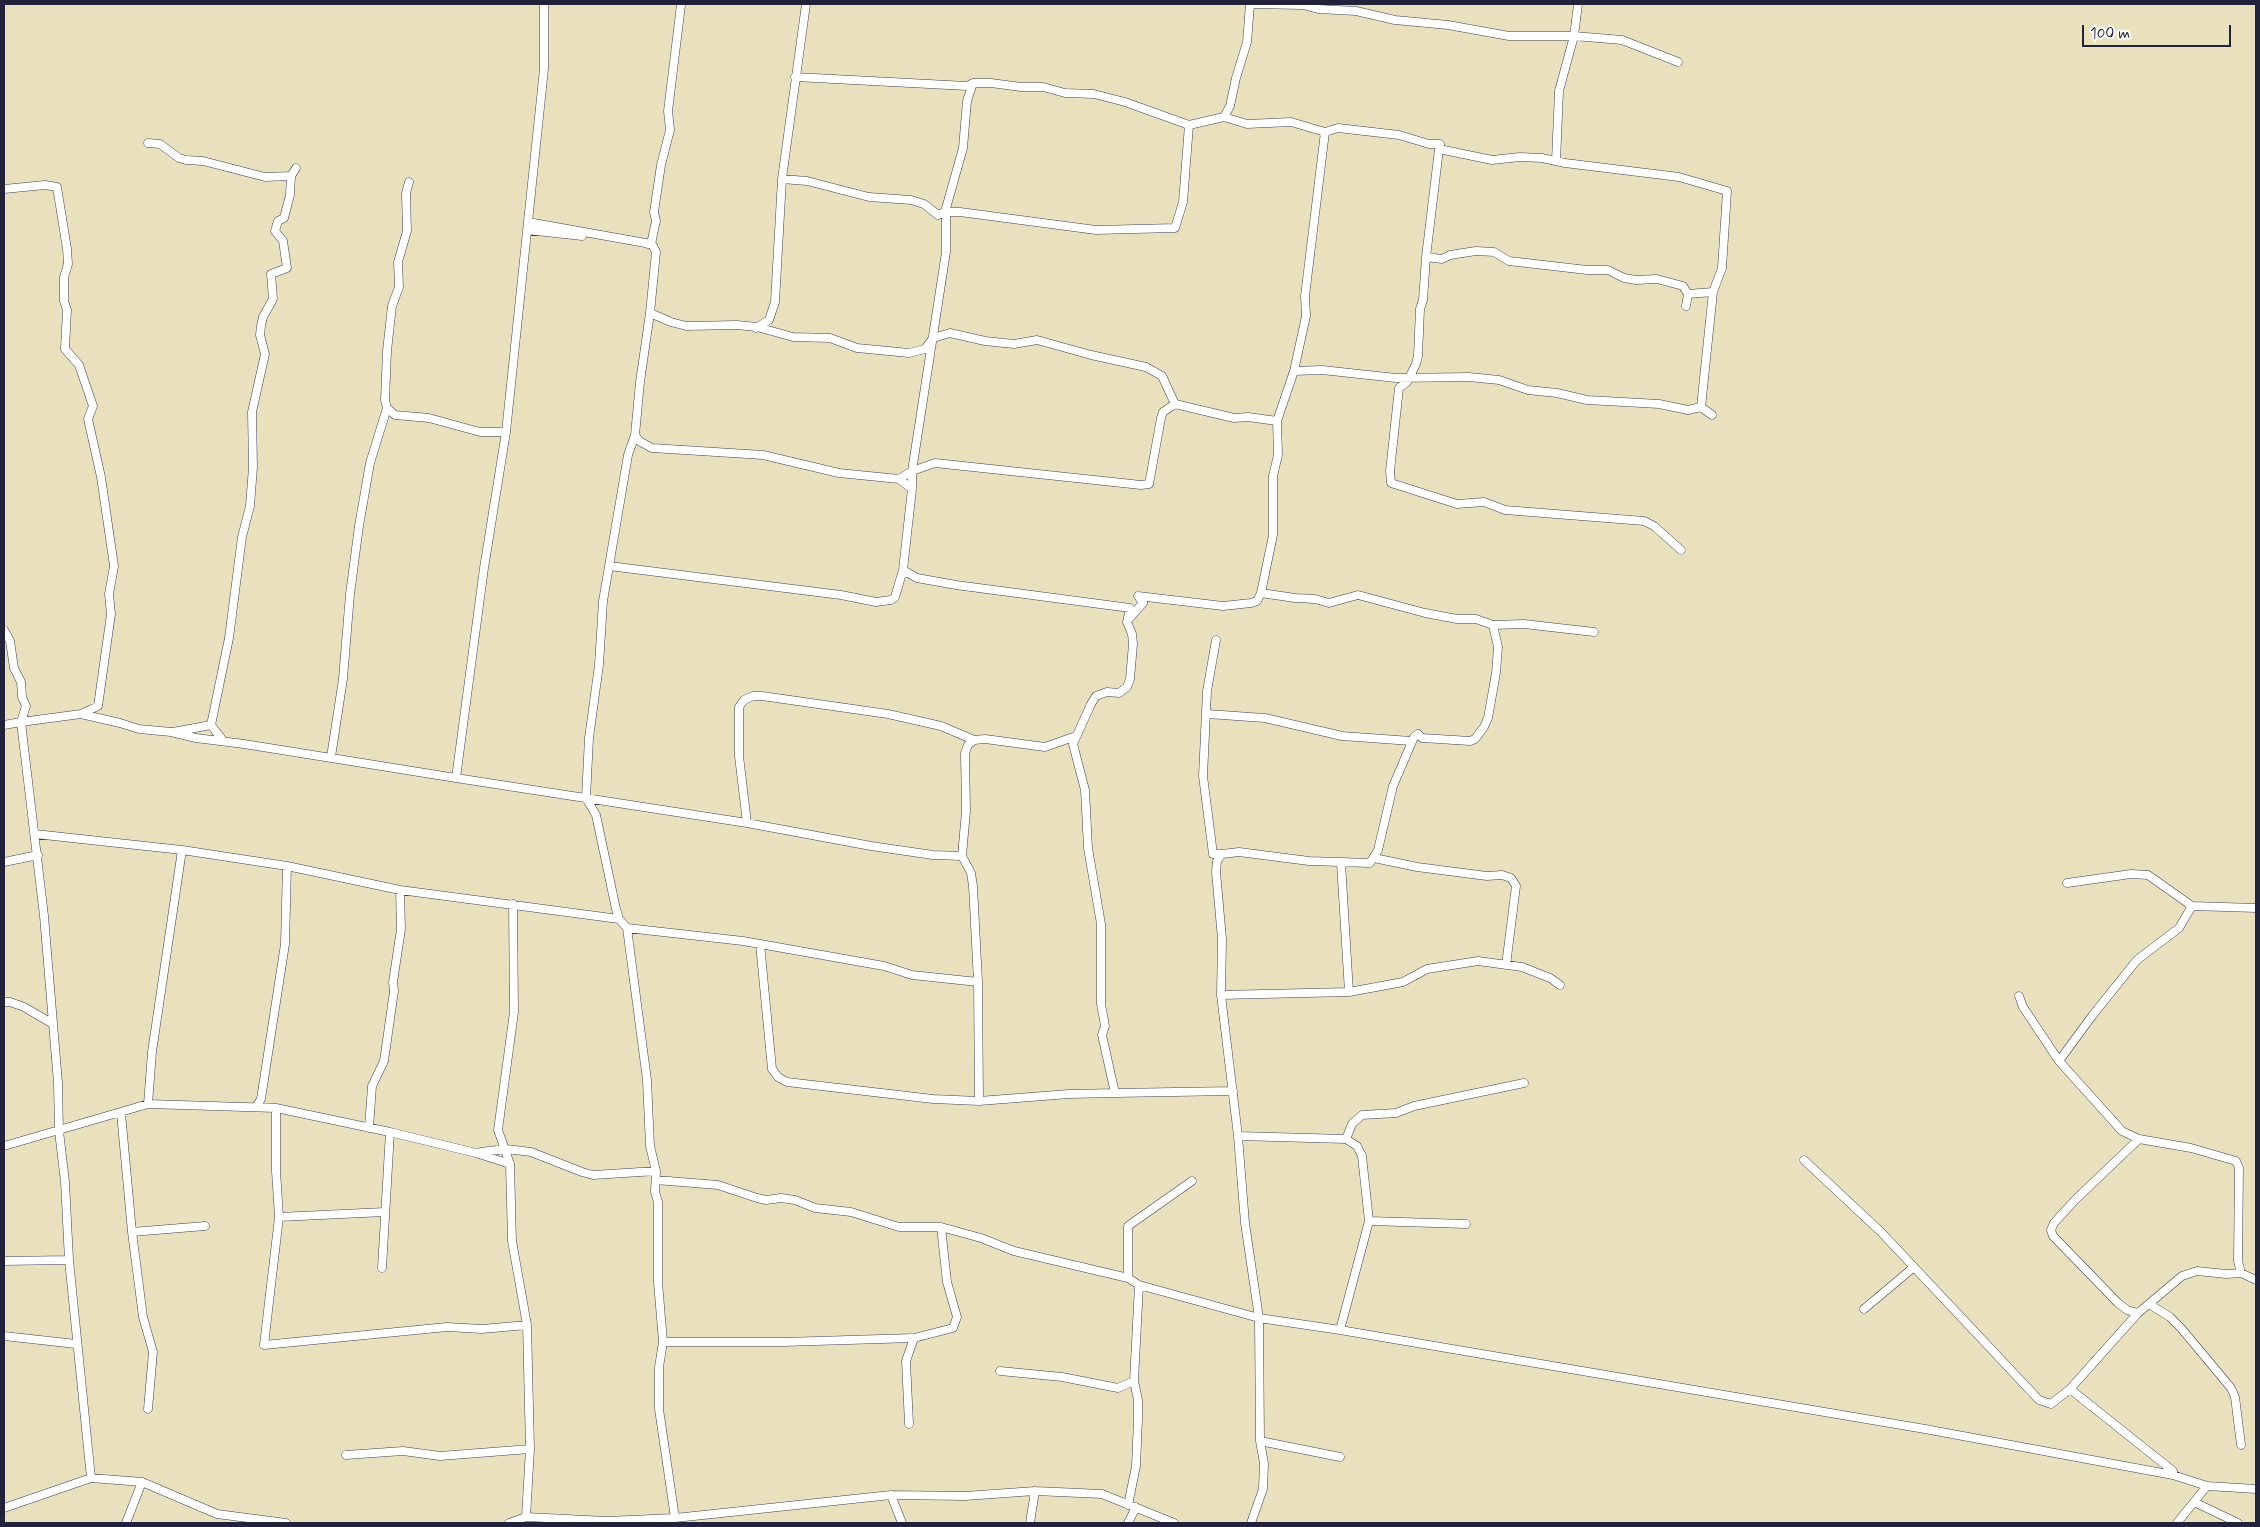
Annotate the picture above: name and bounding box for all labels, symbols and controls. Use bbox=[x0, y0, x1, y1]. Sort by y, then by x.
scale bar bbox=[2085, 15, 2234, 47]
text: 100 m bbox=[2090, 24, 2130, 44]

